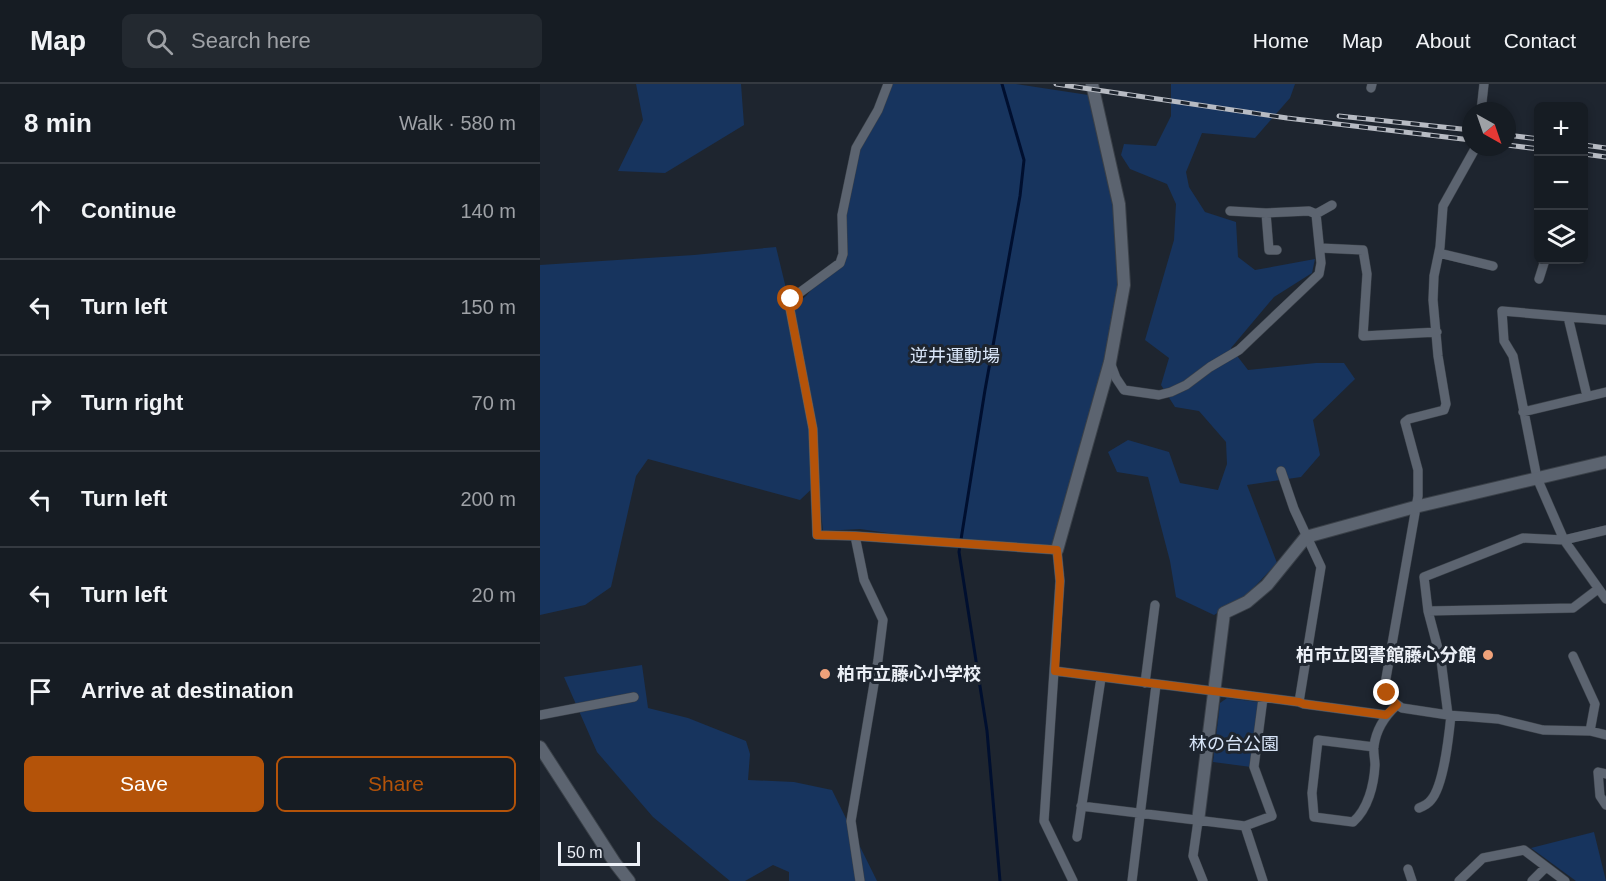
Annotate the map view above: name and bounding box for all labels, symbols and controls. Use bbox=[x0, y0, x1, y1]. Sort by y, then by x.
search box bbox=[122, 14, 542, 68]
text: Map bbox=[30, 25, 86, 56]
icon: search bbox=[143, 25, 176, 58]
text: Search here bbox=[191, 28, 311, 53]
text: Home bbox=[1253, 29, 1309, 52]
text: Map bbox=[1342, 29, 1383, 52]
text: About bbox=[1416, 29, 1471, 52]
text: Contact bbox=[1504, 29, 1576, 52]
north arrow bbox=[1462, 102, 1516, 156]
map controls bbox=[1534, 102, 1588, 264]
button: + bbox=[1534, 102, 1588, 156]
text: 8 min bbox=[24, 108, 92, 138]
text: Walk · 580 m bbox=[399, 112, 516, 134]
button: − bbox=[1534, 156, 1588, 210]
icon: ahead bbox=[24, 195, 57, 228]
text: Continue bbox=[81, 198, 176, 223]
text: 140 m bbox=[460, 200, 516, 222]
button: layers bbox=[1534, 210, 1588, 264]
route start bbox=[777, 285, 803, 311]
icon: left bbox=[24, 291, 57, 324]
text: Turn left bbox=[81, 294, 167, 319]
text: 150 m bbox=[460, 296, 516, 318]
park label: 逆井運動場 bbox=[910, 346, 1000, 366]
icon: right bbox=[24, 387, 57, 420]
text: Turn right bbox=[81, 390, 183, 415]
text: 70 m bbox=[472, 392, 516, 414]
icon: left bbox=[24, 483, 57, 516]
text: Turn left bbox=[81, 486, 167, 511]
text: 200 m bbox=[460, 488, 516, 510]
icon: left bbox=[24, 579, 57, 612]
text: Turn left bbox=[81, 582, 167, 607]
text: 20 m bbox=[472, 584, 516, 606]
place label: 柏市立図書館藤心分館 bbox=[1296, 645, 1476, 665]
marker: 柏市立図書館藤心分館 bbox=[1481, 648, 1495, 662]
place label: 柏市立藤心小学校 bbox=[837, 664, 981, 684]
marker: 柏市立藤心小学校 bbox=[818, 667, 832, 681]
icon: arrive bbox=[24, 675, 57, 708]
text: Arrive at destination bbox=[81, 678, 294, 703]
route end bbox=[1373, 679, 1399, 705]
park label: 林の台公園 bbox=[1189, 734, 1279, 754]
button: Save bbox=[24, 756, 264, 812]
button: Share bbox=[276, 756, 516, 812]
scale bar bbox=[558, 839, 640, 866]
text: 50 m bbox=[567, 844, 603, 861]

